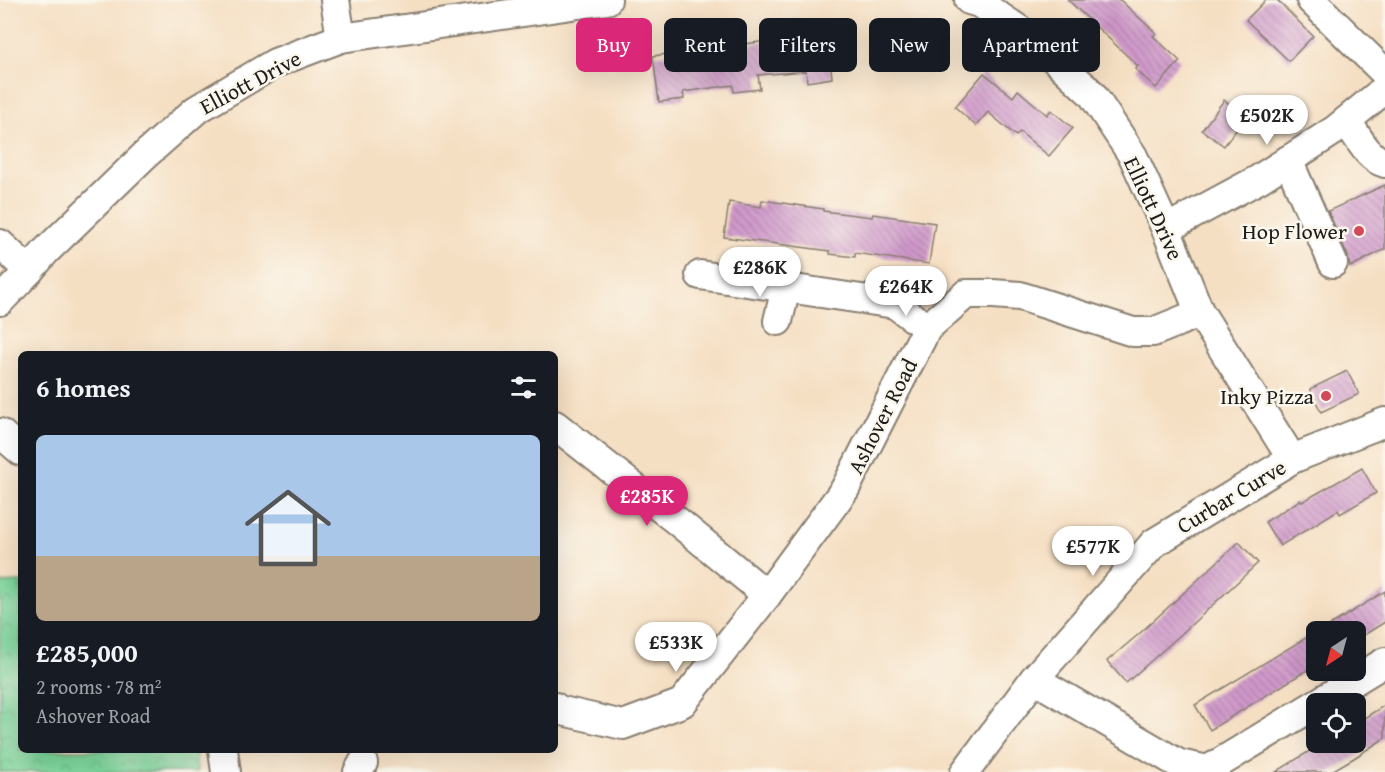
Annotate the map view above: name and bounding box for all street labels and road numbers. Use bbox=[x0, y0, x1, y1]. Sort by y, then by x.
street label: Elliott Drive bbox=[194, 42, 306, 122]
street label: Elliott Drive bbox=[1116, 151, 1192, 265]
street label: Ashover Road bbox=[839, 352, 925, 479]
street label: Curbar Curve bbox=[1170, 451, 1292, 541]

